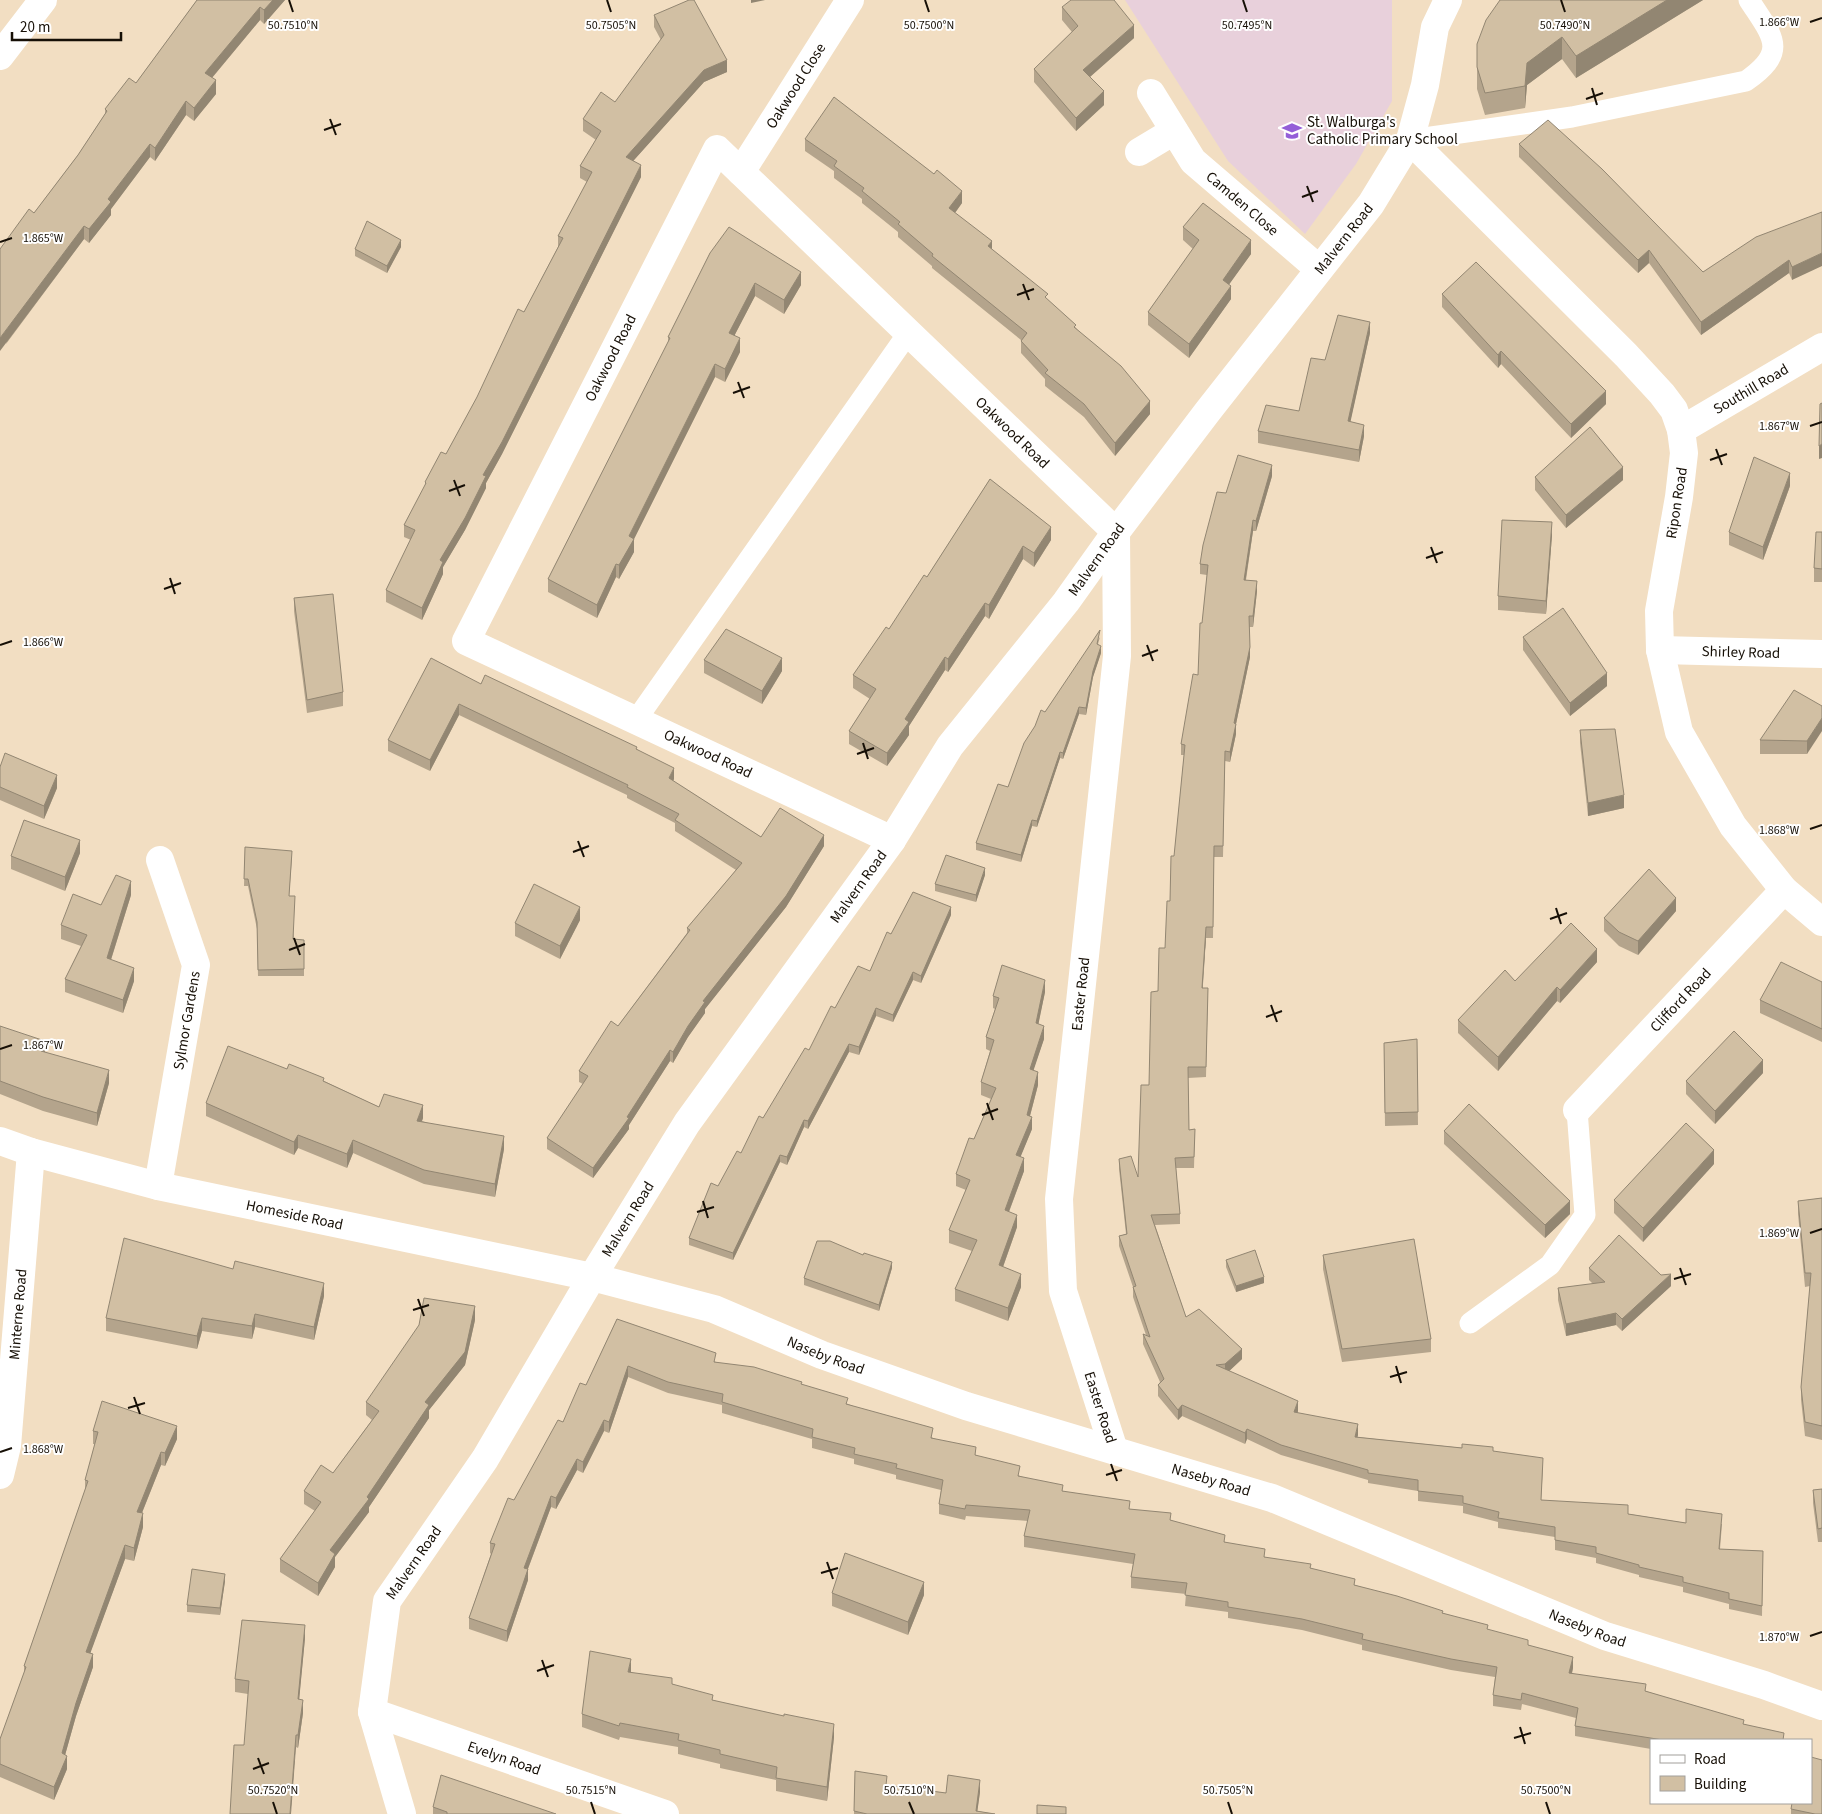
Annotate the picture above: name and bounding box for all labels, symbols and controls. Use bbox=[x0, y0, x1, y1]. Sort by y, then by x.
scale bar bbox=[12, 10, 121, 42]
text: 1.866°W bbox=[1759, 14, 1800, 31]
text: 20 m bbox=[20, 17, 50, 38]
text: 50.7510°N bbox=[268, 17, 318, 34]
text: 50.7505°N bbox=[586, 17, 636, 34]
text: 50.7500°N bbox=[904, 17, 954, 34]
text: 50.7495°N bbox=[1222, 17, 1272, 34]
text: 50.7490°N bbox=[1540, 17, 1590, 34]
street label: Oakwood Close bbox=[761, 39, 831, 133]
place label: St. Walburga's Catholic Primary School bbox=[1307, 112, 1458, 150]
school or university icon: St. Walburga's Catholic Primary School bbox=[1281, 120, 1303, 142]
street label: Camden Close bbox=[1201, 166, 1283, 241]
street label: Malvern Road bbox=[1309, 199, 1378, 279]
text: 1.865°W bbox=[23, 230, 64, 247]
street label: Oakwood Road bbox=[579, 311, 641, 405]
street label: Southill Road bbox=[1709, 359, 1792, 419]
street label: Oakwood Road bbox=[971, 392, 1054, 473]
text: 1.867°W bbox=[1759, 418, 1800, 435]
street label: Ripon Road bbox=[1661, 466, 1693, 540]
street label: Malvern Road bbox=[1063, 519, 1130, 600]
text: 1.866°W bbox=[23, 634, 64, 651]
street label: Shirley Road bbox=[1701, 641, 1781, 663]
street label: Oakwood Road bbox=[660, 724, 756, 784]
text: 1.868°W bbox=[1759, 822, 1800, 839]
street label: Malvern Road bbox=[825, 846, 892, 927]
street label: Easter Road bbox=[1067, 956, 1095, 1032]
street label: Clifford Road bbox=[1645, 963, 1716, 1037]
street label: Sylmor Gardens bbox=[168, 969, 205, 1071]
text: 1.867°W bbox=[23, 1037, 64, 1054]
street label: Malvern Road bbox=[596, 1177, 659, 1261]
street label: Homeside Road bbox=[244, 1194, 345, 1235]
text: 1.869°W bbox=[1759, 1225, 1800, 1242]
street label: Minterne Road bbox=[4, 1268, 32, 1361]
street label: Naseby Road bbox=[784, 1331, 867, 1380]
street label: Easter Road bbox=[1079, 1369, 1122, 1446]
text: 1.868°W bbox=[23, 1441, 64, 1458]
street label: Naseby Road bbox=[1169, 1458, 1253, 1501]
street label: Malvern Road bbox=[381, 1521, 446, 1604]
street label: Naseby Road bbox=[1546, 1603, 1629, 1652]
text: 1.870°W bbox=[1759, 1629, 1800, 1646]
street label: Evelyn Road bbox=[465, 1736, 544, 1781]
legend bbox=[1650, 1739, 1812, 1804]
text: Road bbox=[1694, 1749, 1726, 1770]
text: Building bbox=[1694, 1774, 1747, 1795]
text: 50.7520°N bbox=[248, 1782, 298, 1799]
text: 50.7515°N bbox=[566, 1782, 616, 1799]
text: 50.7510°N bbox=[884, 1782, 934, 1799]
text: 50.7505°N bbox=[1203, 1782, 1253, 1799]
text: 50.7500°N bbox=[1521, 1782, 1571, 1799]

